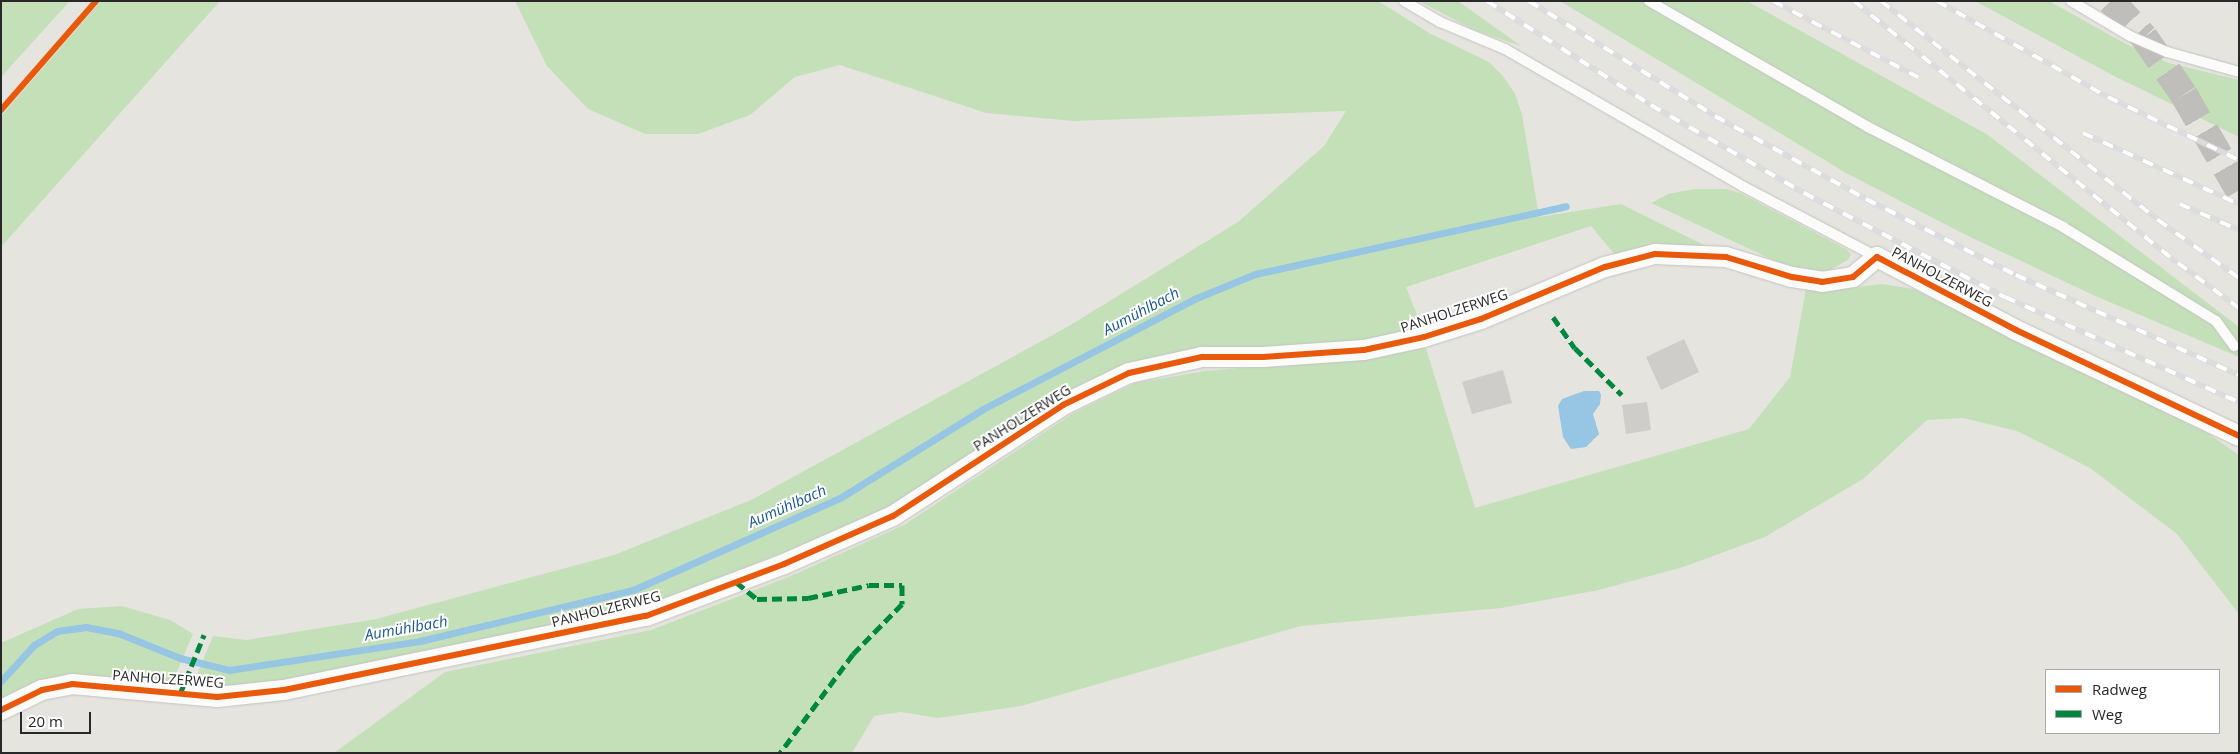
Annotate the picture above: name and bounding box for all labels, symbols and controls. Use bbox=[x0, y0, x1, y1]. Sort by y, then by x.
street label: PANHOLZERWEG bbox=[1889, 243, 1995, 311]
water label: Aumühlbach bbox=[1100, 283, 1182, 339]
street label: PANHOLZERWEG bbox=[1398, 286, 1510, 336]
street label: PANHOLZERWEG bbox=[970, 381, 1074, 455]
water label: Aumühlbach bbox=[745, 481, 829, 531]
street label: PANHOLZERWEG bbox=[550, 587, 662, 631]
water label: Aumühlbach bbox=[363, 612, 449, 644]
street label: PANHOLZERWEG bbox=[112, 667, 224, 691]
legend bbox=[2045, 669, 2220, 734]
text: Radweg bbox=[2092, 679, 2147, 699]
scale bar bbox=[22, 702, 94, 734]
text: Weg bbox=[2092, 704, 2122, 724]
text: 20 m bbox=[28, 711, 63, 731]

